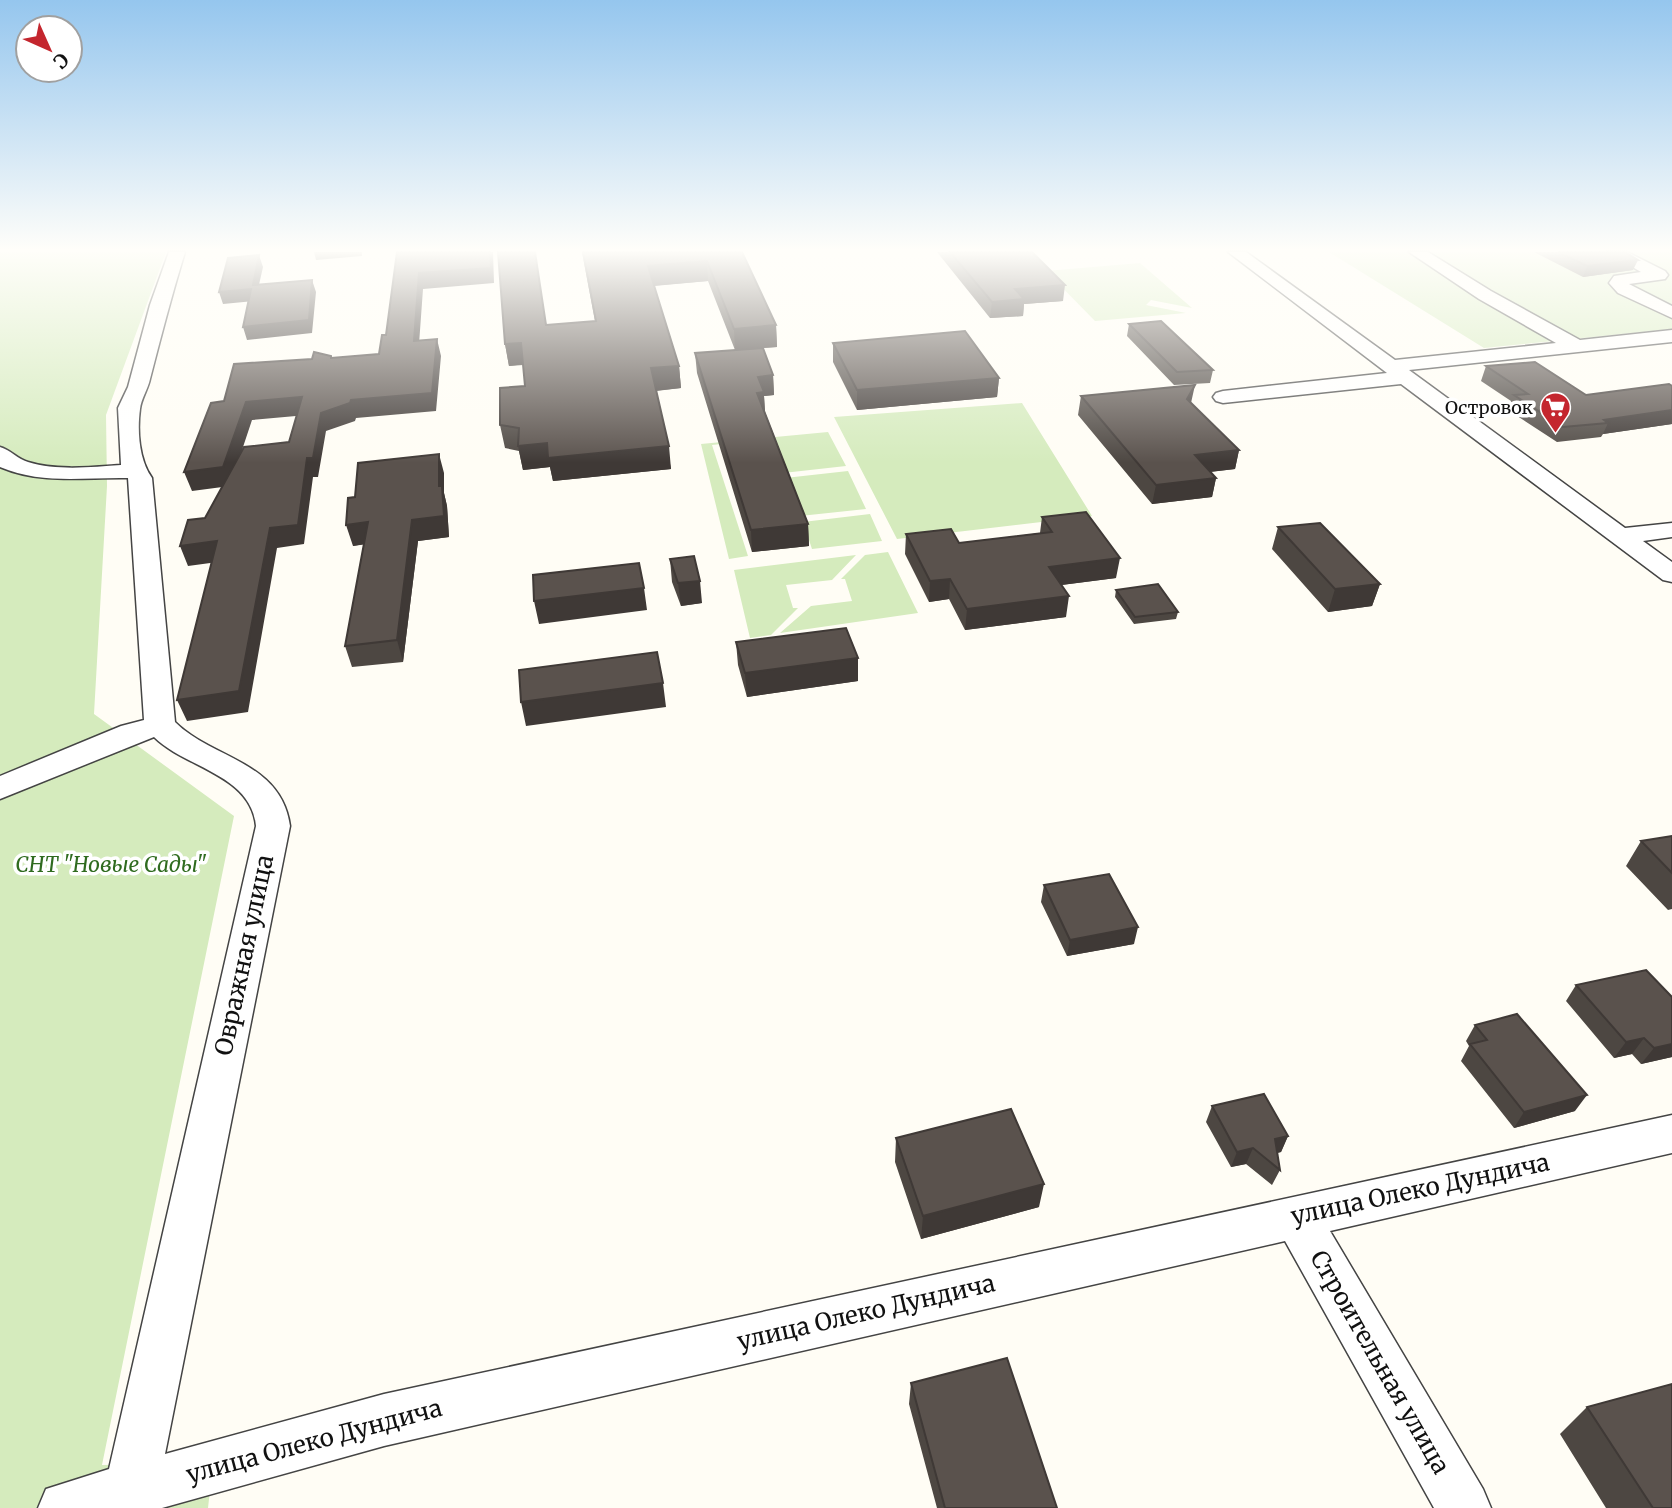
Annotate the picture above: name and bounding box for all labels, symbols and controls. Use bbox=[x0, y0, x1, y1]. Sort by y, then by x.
north arrow bbox=[14, 14, 84, 84]
text: С bbox=[48, 48, 74, 74]
supermarket icon: Островок bbox=[1539, 390, 1573, 434]
place label: Островок bbox=[1445, 396, 1534, 419]
park label: СНТ "Новые Сады" bbox=[15, 851, 207, 878]
street label: Овражная улица bbox=[208, 852, 280, 1058]
street label: улица Олеко Дундича bbox=[1288, 1146, 1552, 1232]
street label: Строительная улица bbox=[1303, 1245, 1457, 1479]
street label: улица Олеко Дундича bbox=[734, 1267, 998, 1357]
street label: улица Олеко Дундича bbox=[183, 1392, 445, 1490]

